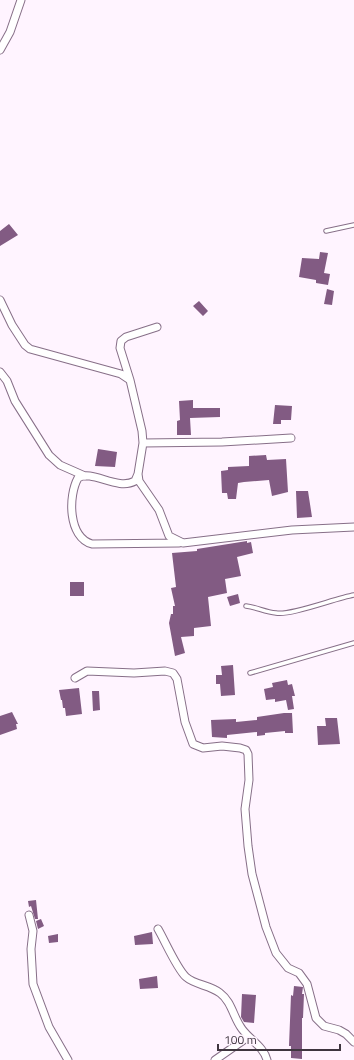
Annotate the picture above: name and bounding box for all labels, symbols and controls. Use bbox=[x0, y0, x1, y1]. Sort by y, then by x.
scale bar bbox=[218, 1026, 340, 1052]
text: 100 m bbox=[224, 1030, 257, 1049]

